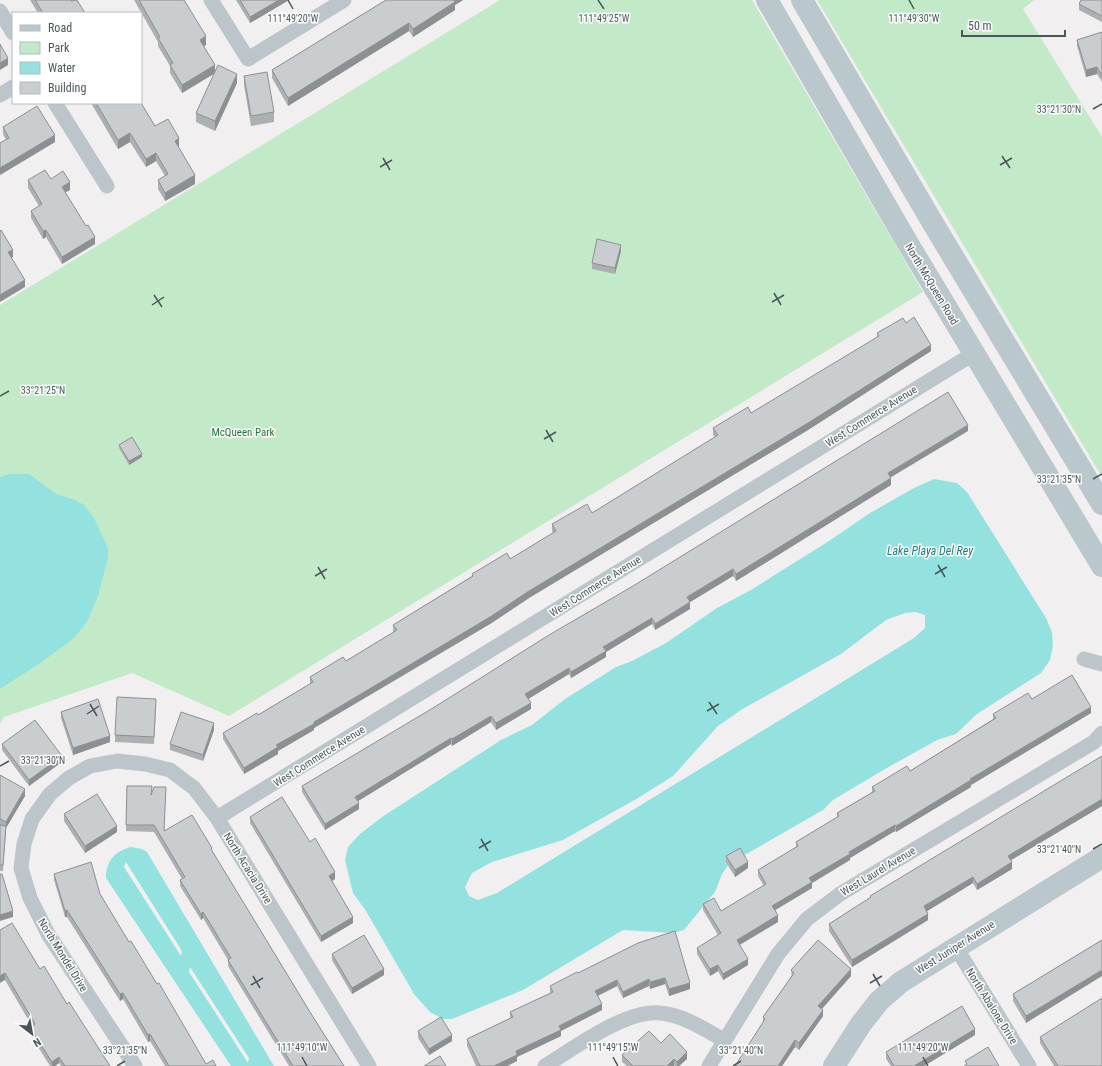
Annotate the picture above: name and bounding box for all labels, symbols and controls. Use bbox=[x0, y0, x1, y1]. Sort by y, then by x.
legend bbox=[12, 12, 142, 104]
scale bar bbox=[962, 12, 1065, 38]
text: 111°49'20"W bbox=[268, 13, 319, 24]
text: 111°49'25"W bbox=[579, 13, 630, 24]
text: 111°49'30"W bbox=[889, 13, 940, 24]
text: 50 m bbox=[968, 19, 992, 33]
text: Road bbox=[48, 21, 72, 35]
text: Park bbox=[48, 41, 70, 55]
text: Water bbox=[48, 61, 76, 75]
text: Building bbox=[48, 81, 86, 95]
text: 33°21'30"N bbox=[1037, 104, 1081, 115]
street label: North McQueen Road bbox=[902, 241, 961, 327]
street label: West Commerce Avenue bbox=[823, 383, 919, 450]
text: 33°21'25"N bbox=[21, 385, 65, 396]
park label: McQueen Park bbox=[211, 426, 275, 439]
text: 33°21'35"N bbox=[1037, 474, 1081, 485]
water label: Lake Playa Del Rey bbox=[887, 544, 974, 558]
street label: West Commerce Avenue bbox=[547, 553, 643, 620]
street label: West Commerce Avenue bbox=[271, 723, 367, 790]
text: 33°21'30"N bbox=[21, 755, 65, 766]
street label: North Acacia Drive bbox=[221, 830, 275, 906]
street label: West Laurel Avenue bbox=[838, 844, 918, 899]
text: 33°21'40"N bbox=[1037, 844, 1081, 855]
street label: North Mondel Drive bbox=[35, 916, 90, 994]
street label: West Juniper Avenue bbox=[913, 918, 997, 977]
street label: North Abalone Drive bbox=[963, 966, 1020, 1047]
north arrow bbox=[12, 1014, 52, 1054]
text: N bbox=[30, 1035, 43, 1050]
text: 111°49'10"W bbox=[277, 1042, 328, 1053]
text: 111°49'15"W bbox=[588, 1042, 639, 1053]
text: 111°49'20"W bbox=[898, 1042, 949, 1053]
text: 33°21'35"N bbox=[103, 1045, 147, 1056]
text: 33°21'40"N bbox=[719, 1045, 763, 1056]

